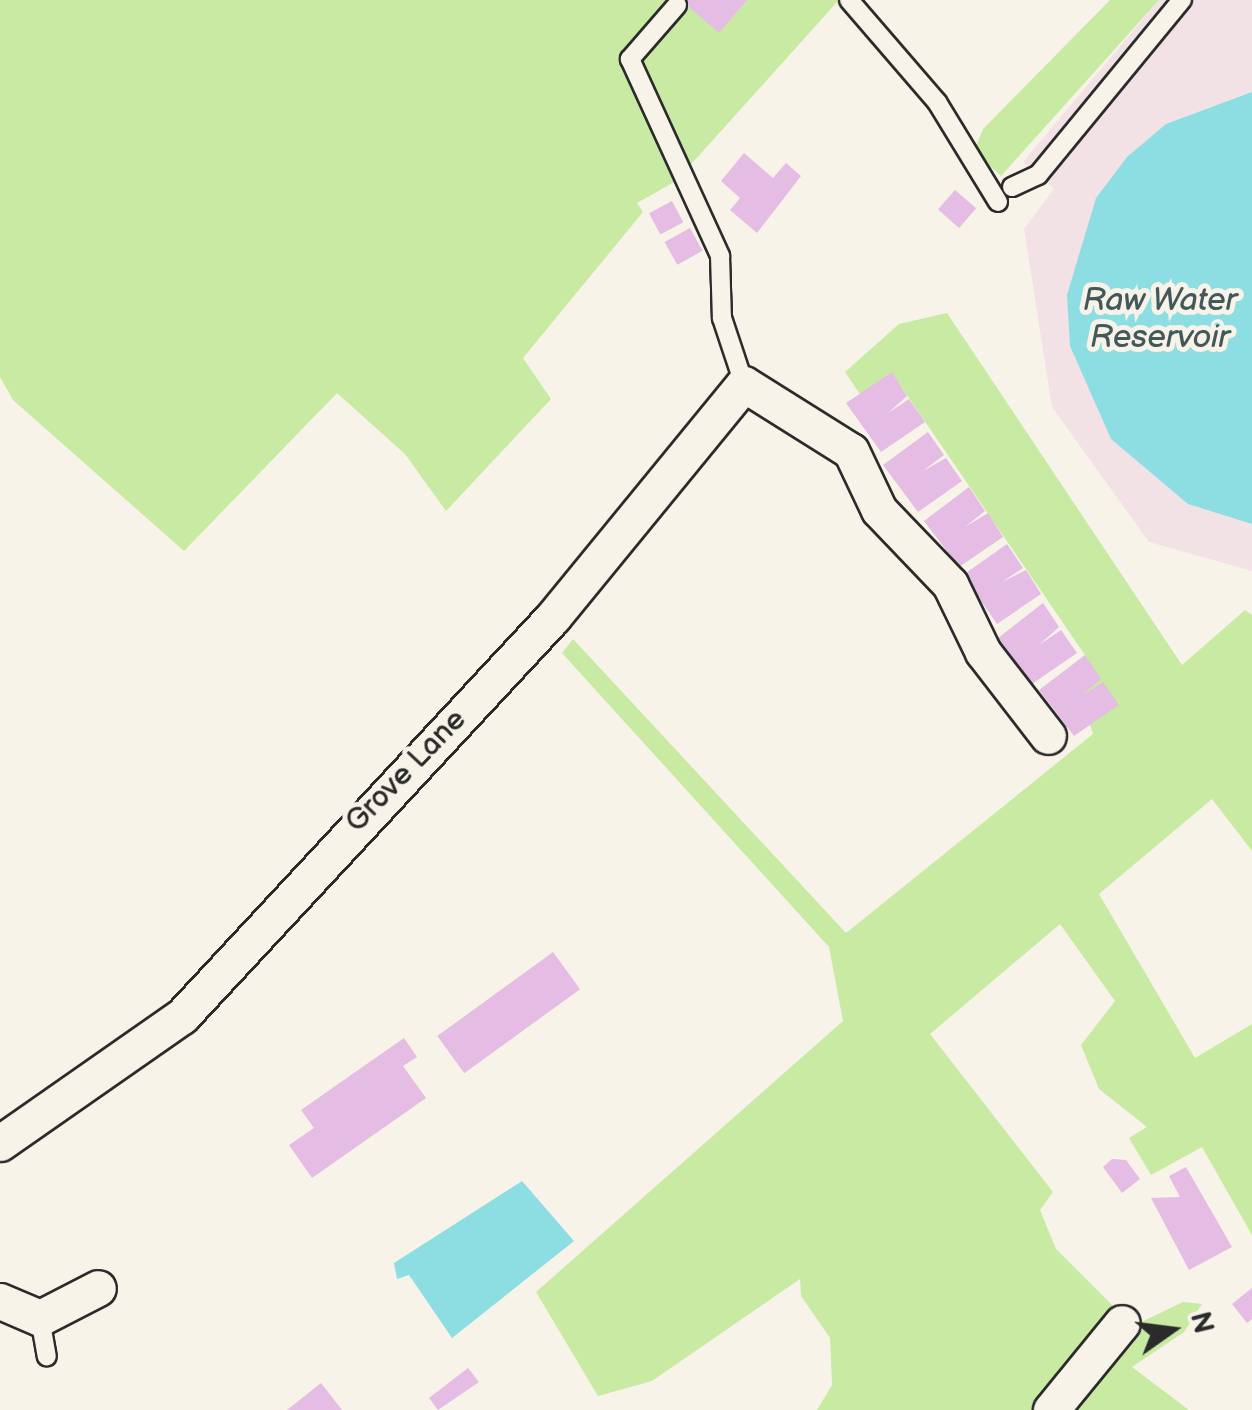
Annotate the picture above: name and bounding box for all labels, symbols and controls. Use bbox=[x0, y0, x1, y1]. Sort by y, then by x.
water label: Raw Water Reservoir bbox=[1082, 283, 1238, 358]
street label: Grove Lane bbox=[338, 702, 474, 840]
north arrow bbox=[1122, 1280, 1222, 1380]
text: N bbox=[1183, 1308, 1220, 1337]

